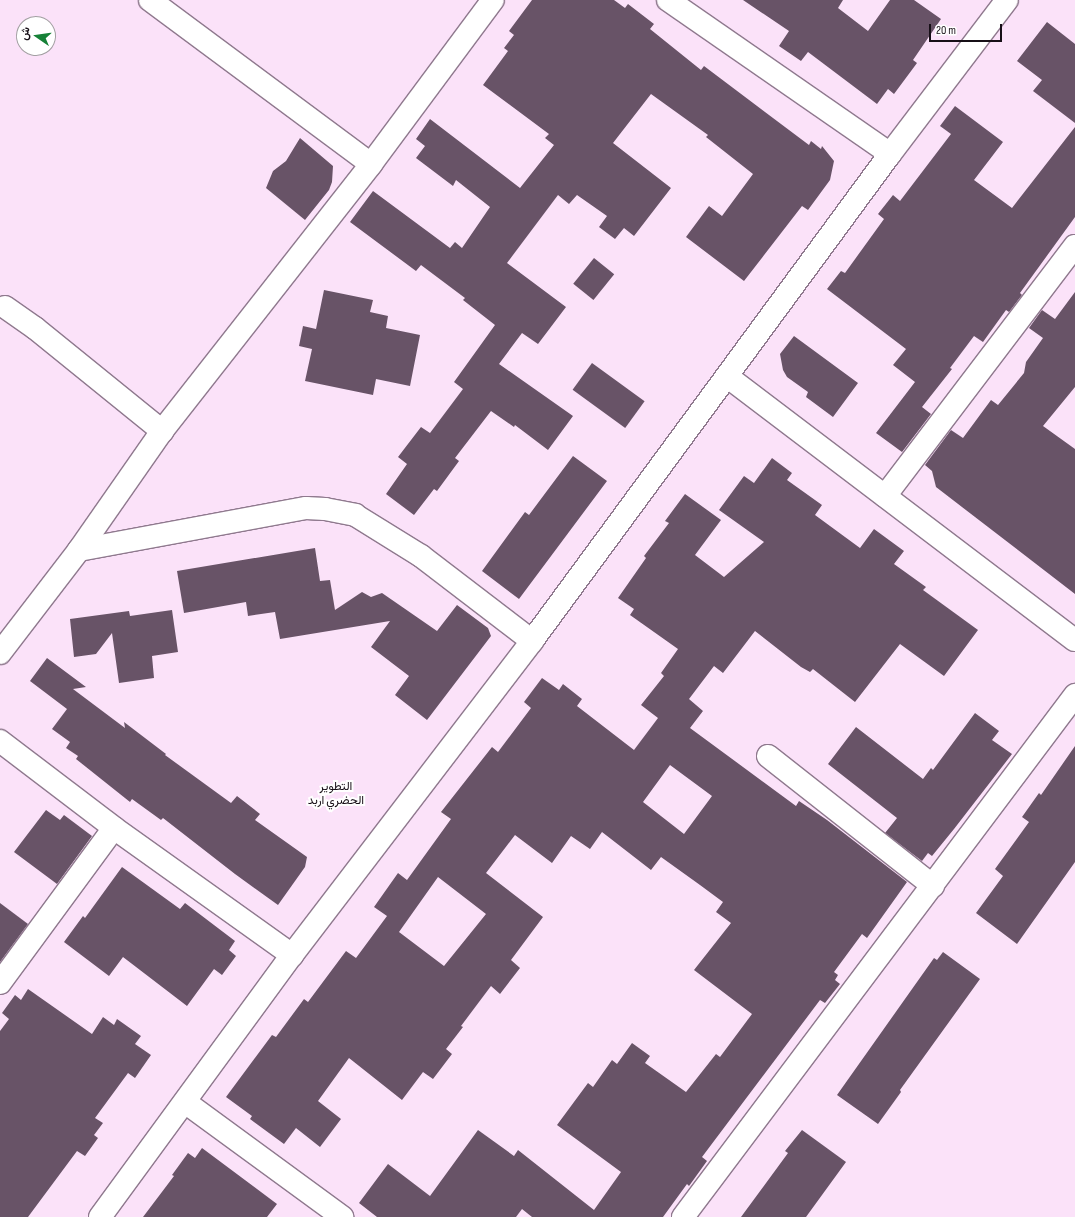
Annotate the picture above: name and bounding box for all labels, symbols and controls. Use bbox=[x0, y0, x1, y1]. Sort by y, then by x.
north arrow bbox=[16, 16, 56, 56]
scale bar bbox=[931, 16, 1004, 42]
text: 20 m bbox=[936, 23, 956, 38]
text: ش bbox=[17, 26, 33, 41]
district label: التطوير الحضري اربد bbox=[308, 780, 364, 808]

